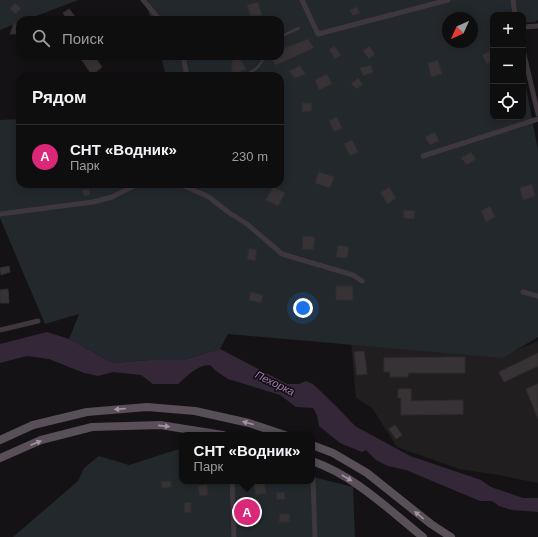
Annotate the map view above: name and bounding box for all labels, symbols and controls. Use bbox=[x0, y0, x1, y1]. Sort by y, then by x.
north arrow bbox=[442, 12, 478, 48]
map controls bbox=[490, 12, 526, 120]
button: + bbox=[490, 12, 526, 48]
search box bbox=[16, 16, 284, 60]
icon: search bbox=[30, 27, 52, 49]
text: Поиск bbox=[62, 30, 104, 47]
button: − bbox=[490, 48, 526, 84]
button: locate bbox=[490, 84, 526, 120]
text: Рядом bbox=[32, 88, 87, 107]
text: СНТ «Водник» bbox=[70, 141, 177, 158]
text: A bbox=[40, 149, 50, 164]
text: 230 m bbox=[232, 149, 268, 164]
text: Парк bbox=[70, 158, 100, 173]
your location bbox=[293, 298, 313, 318]
water label: Пехорка bbox=[253, 368, 297, 398]
one-way arrow bbox=[114, 406, 126, 413]
one-way arrow bbox=[242, 420, 254, 426]
one-way arrow bbox=[157, 422, 170, 429]
popup bbox=[179, 432, 315, 484]
one-way arrow bbox=[30, 439, 42, 445]
text: СНТ «Водник» bbox=[194, 442, 300, 459]
text: Парк bbox=[194, 459, 223, 474]
one-way arrow bbox=[341, 474, 353, 481]
pin: A bbox=[234, 497, 260, 527]
one-way arrow bbox=[413, 510, 424, 519]

